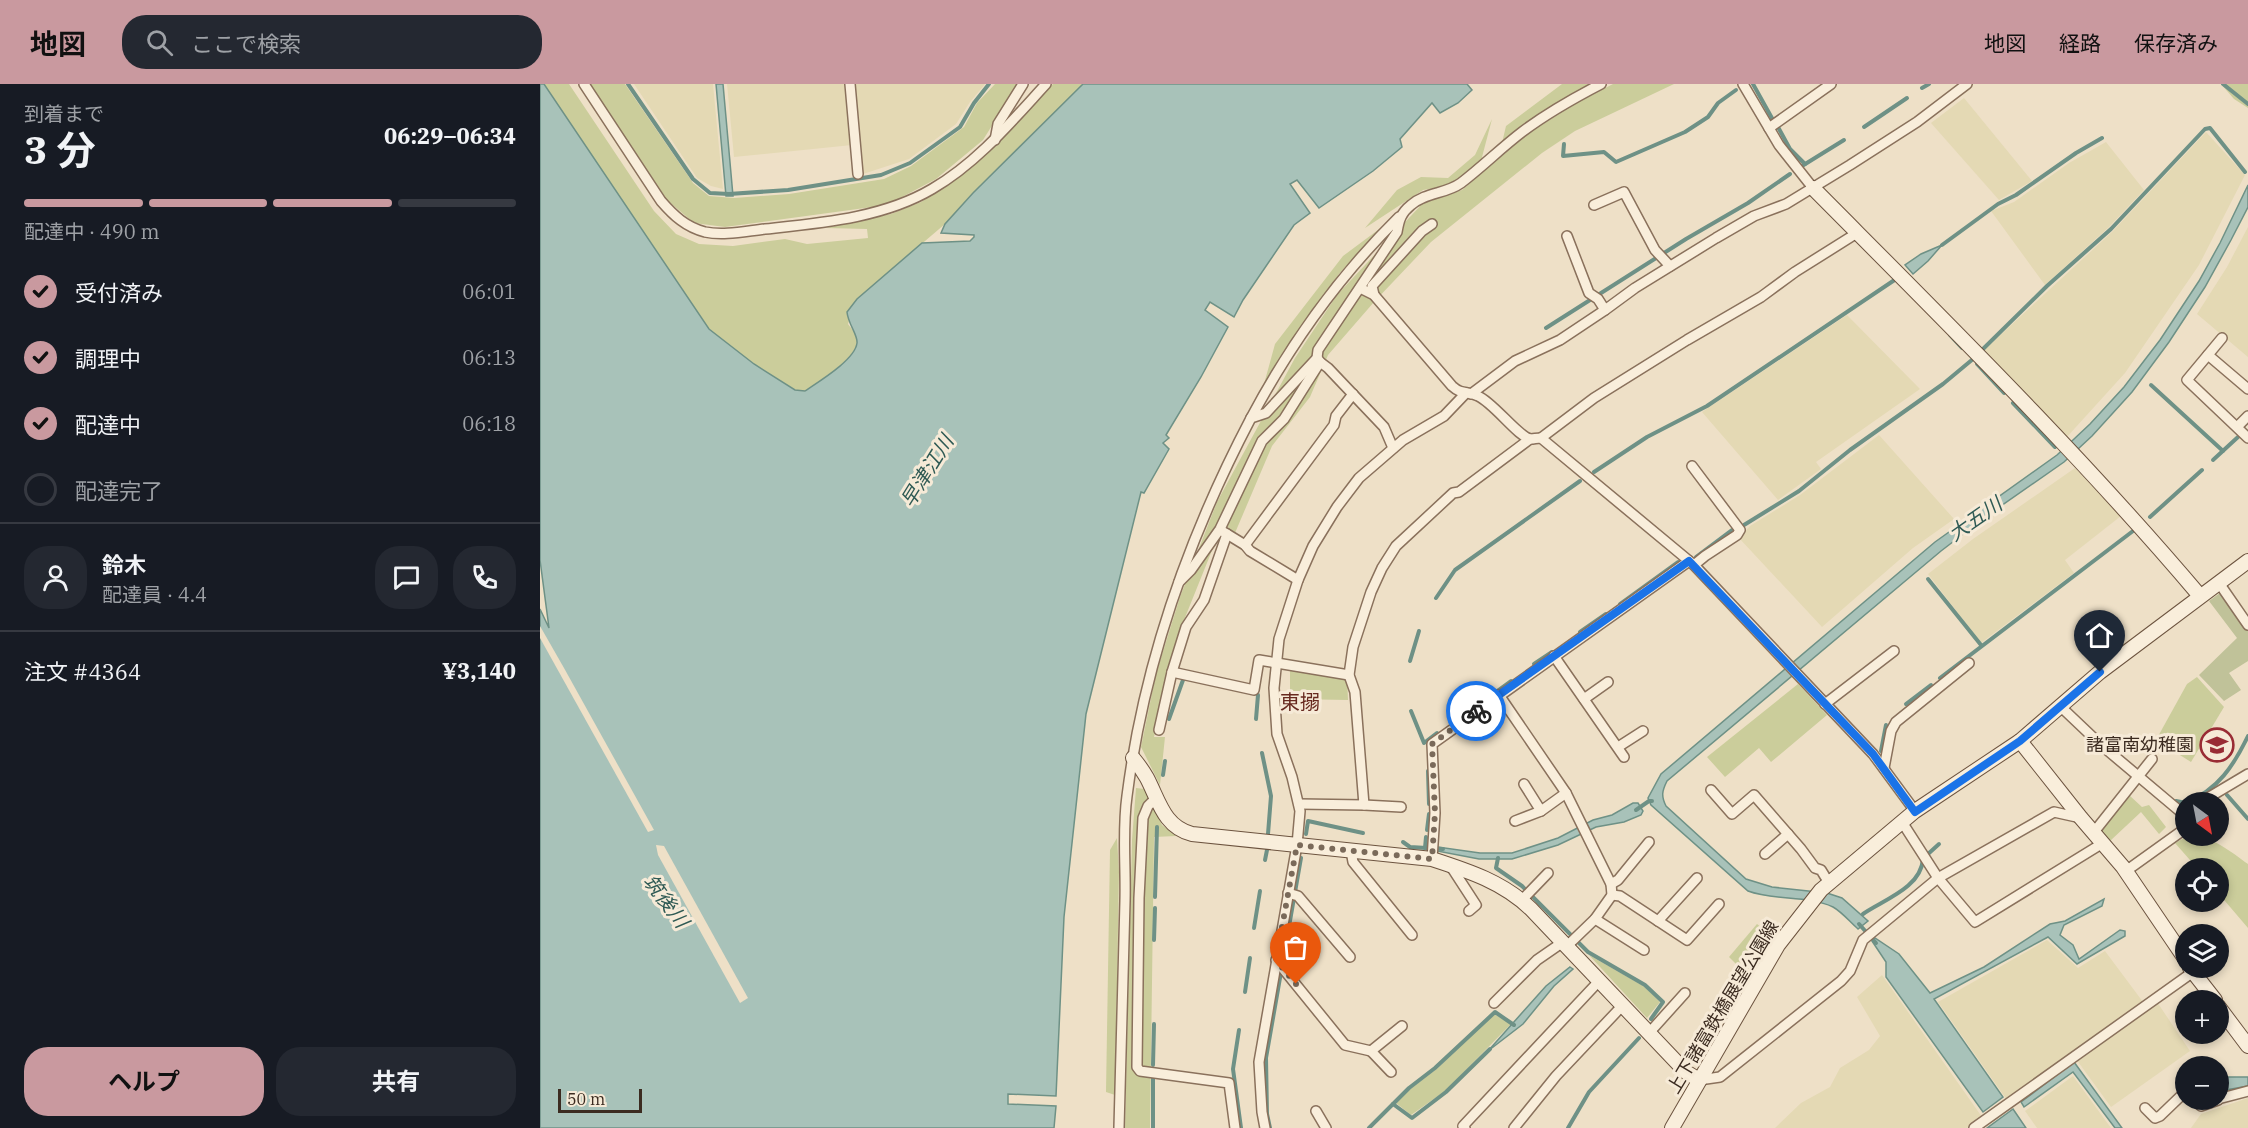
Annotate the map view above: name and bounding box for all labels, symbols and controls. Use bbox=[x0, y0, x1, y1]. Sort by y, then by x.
search box bbox=[122, 15, 542, 69]
text: 地図 bbox=[30, 25, 86, 62]
icon: search bbox=[143, 26, 176, 59]
text: ここで検索 bbox=[191, 29, 301, 58]
text: 地図 bbox=[1984, 29, 2026, 57]
text: 経路 bbox=[2059, 29, 2101, 57]
text: 保存済み bbox=[2134, 29, 2218, 57]
text: 到着まで bbox=[24, 100, 104, 127]
text: 06:29–06:34 bbox=[384, 121, 516, 150]
text: 3 分 bbox=[24, 124, 95, 175]
text: 配達中 · 490 m bbox=[24, 218, 159, 245]
icon: check bbox=[24, 275, 57, 308]
text: 受付済み bbox=[75, 278, 163, 307]
text: 06:01 bbox=[462, 278, 516, 305]
icon: check bbox=[24, 341, 57, 374]
text: 調理中 bbox=[75, 344, 141, 373]
text: 06:13 bbox=[462, 344, 516, 371]
icon: check bbox=[24, 407, 57, 440]
text: 配達中 bbox=[75, 410, 141, 439]
text: 06:18 bbox=[462, 410, 516, 437]
water label: 早津江川 bbox=[894, 428, 960, 512]
text: 配達完了 bbox=[75, 476, 163, 505]
water label: 大五川 bbox=[1942, 489, 2009, 547]
button: person bbox=[24, 546, 87, 609]
button: chat bbox=[375, 546, 438, 609]
button: phone bbox=[453, 546, 516, 609]
text: 鈴木 bbox=[102, 550, 146, 579]
text: 配達員 · 4.4 bbox=[102, 581, 207, 608]
pin bbox=[2074, 610, 2125, 672]
icon: home bbox=[2083, 619, 2116, 652]
text: ¥3,140 bbox=[442, 656, 516, 685]
text: 注文 #4364 bbox=[24, 657, 141, 686]
courier bbox=[1446, 681, 1506, 741]
district label: 東搦 bbox=[1280, 688, 1320, 715]
icon: bike bbox=[1460, 695, 1493, 728]
school or university icon: 諸富南幼稚園 bbox=[2199, 727, 2235, 763]
place label: 諸富南幼稚園 bbox=[2086, 733, 2194, 756]
north arrow bbox=[2175, 792, 2229, 846]
map controls bbox=[2175, 792, 2229, 1110]
button: locate bbox=[2175, 858, 2229, 912]
water label: 筑後川 bbox=[638, 869, 696, 934]
street label: 上下諸富鉄橋展望公園線 bbox=[1662, 916, 1783, 1098]
pin bbox=[1270, 922, 1321, 984]
button: layers bbox=[2175, 924, 2229, 978]
icon: bag bbox=[1279, 931, 1312, 964]
button: + bbox=[2175, 990, 2229, 1044]
button: ヘルプ bbox=[24, 1047, 264, 1116]
button: 共有 bbox=[276, 1047, 516, 1116]
button: − bbox=[2175, 1056, 2229, 1110]
scale bar bbox=[558, 1086, 642, 1114]
text: 50 m bbox=[567, 1089, 605, 1109]

